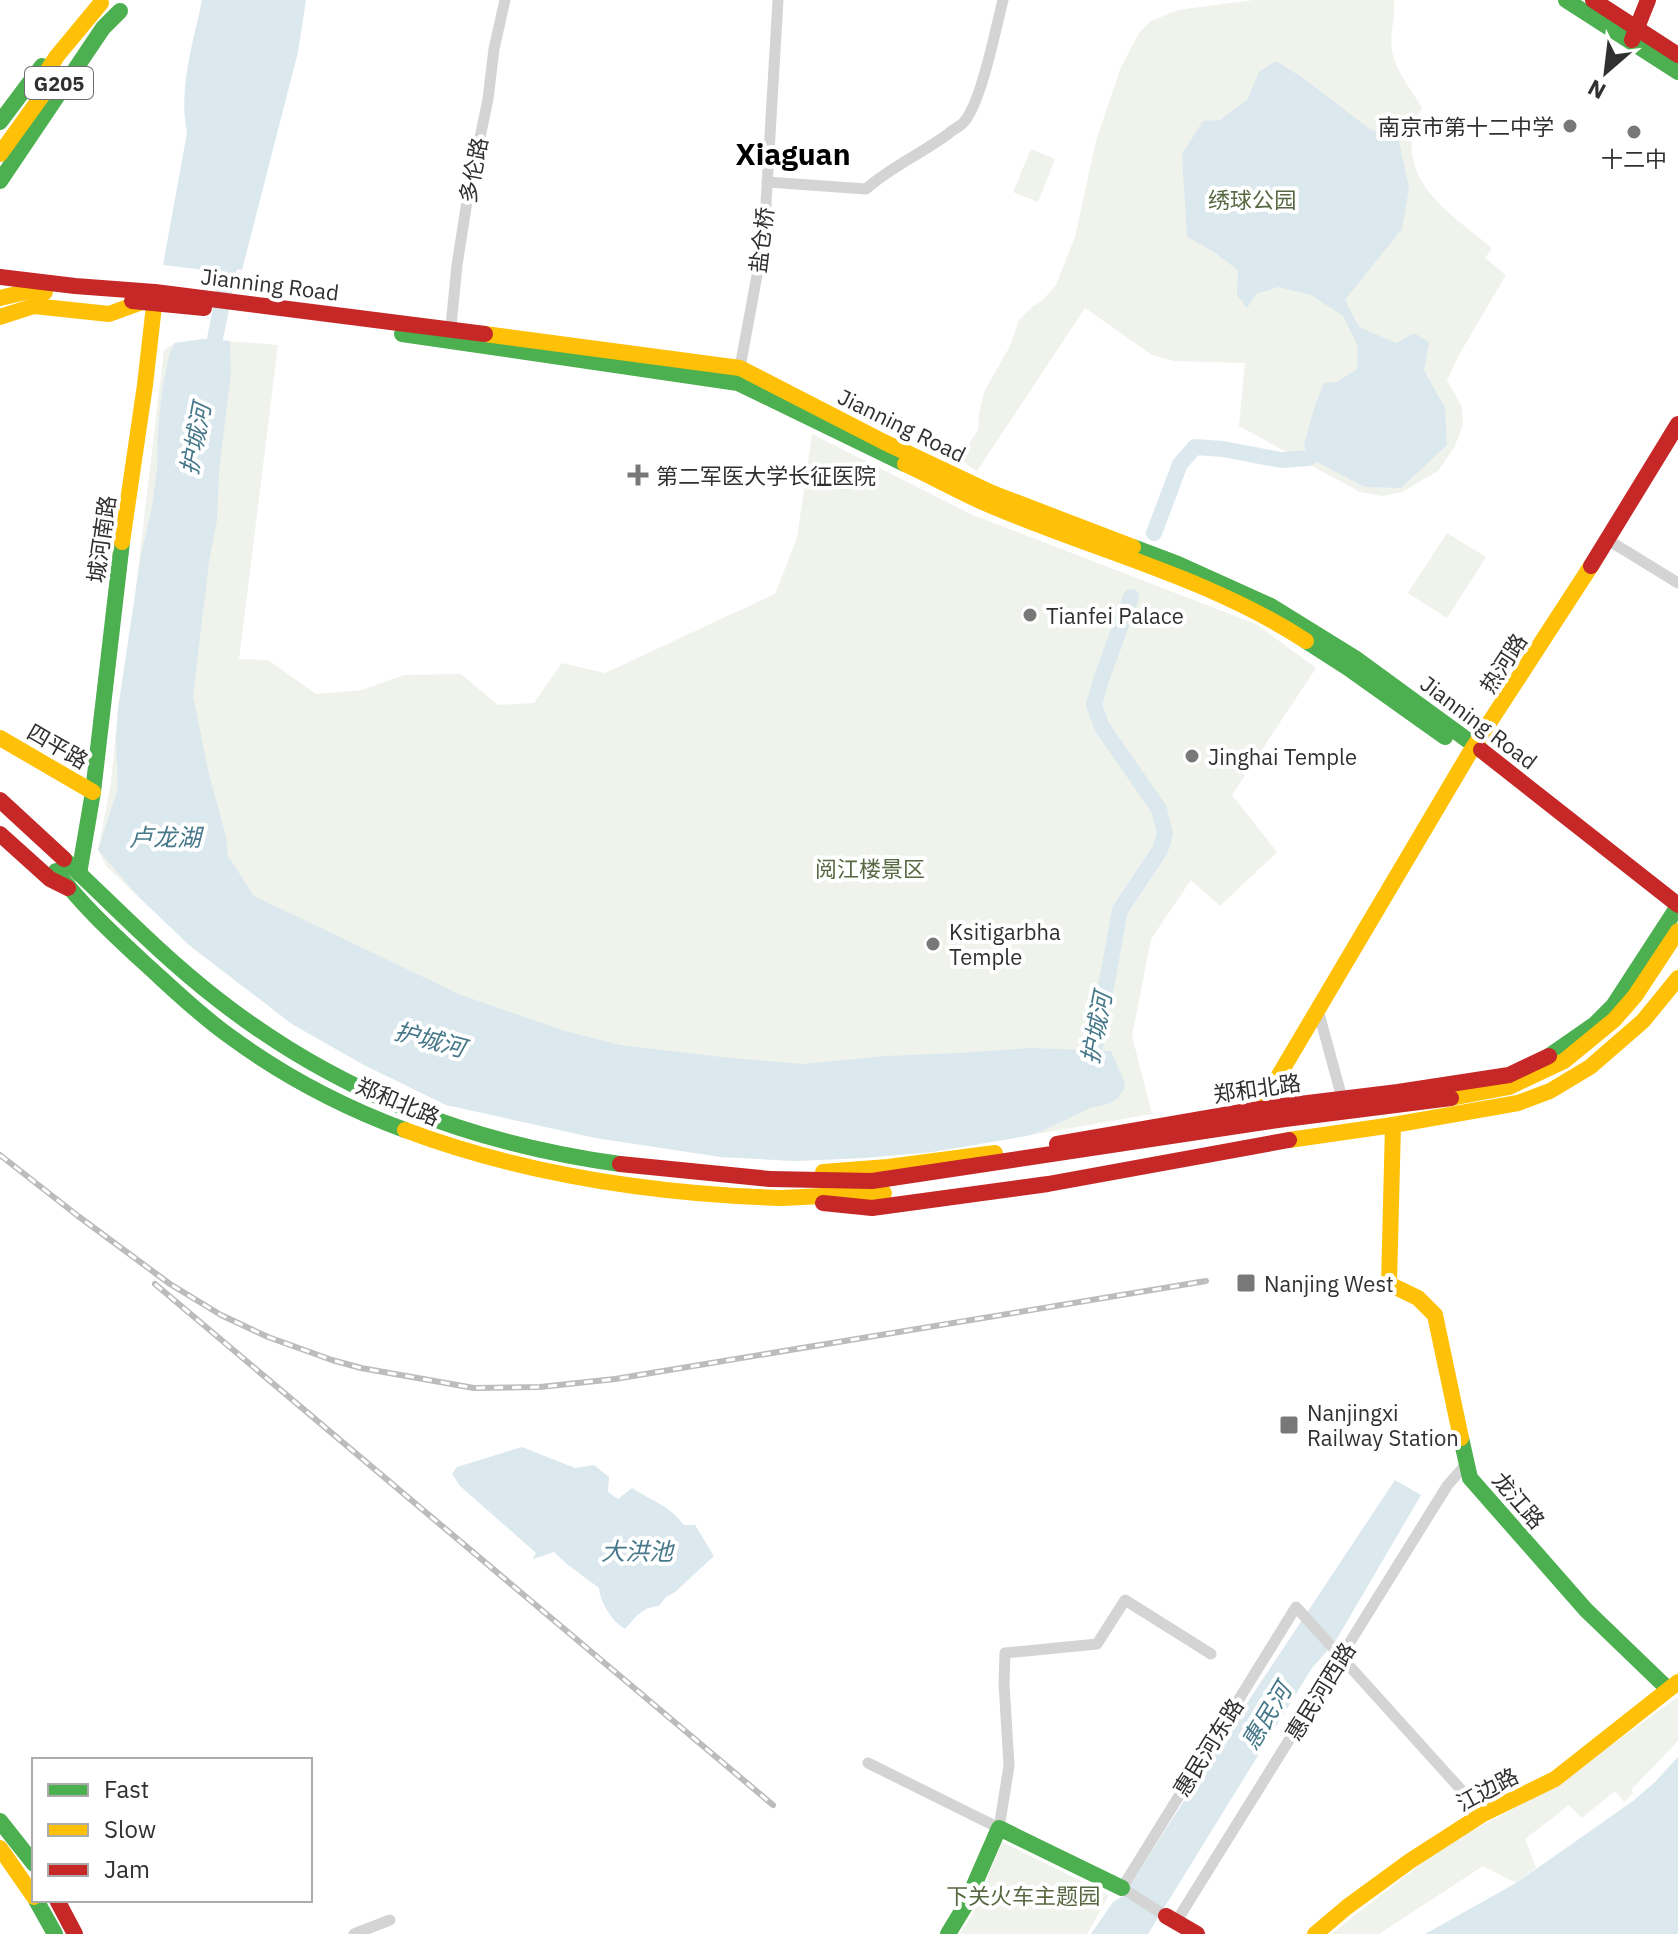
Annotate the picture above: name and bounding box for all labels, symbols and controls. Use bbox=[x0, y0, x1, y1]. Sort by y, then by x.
north arrow bbox=[1566, 32, 1646, 112]
road number: G205 bbox=[25, 67, 93, 99]
text: N bbox=[1583, 74, 1610, 107]
place label: 南京市第十二中学 bbox=[1378, 112, 1554, 141]
marker: 南京市第十二中学 bbox=[1561, 117, 1579, 135]
marker: 十二中 bbox=[1625, 123, 1643, 141]
district label: Xiaguan bbox=[735, 134, 851, 173]
street label: 多伦路 bbox=[452, 135, 494, 205]
place label: 十二中 bbox=[1601, 144, 1667, 173]
park label: 绣球公园 bbox=[1208, 185, 1296, 214]
street label: 盐仓桥 bbox=[743, 205, 779, 275]
street label: Jianning Road bbox=[199, 261, 341, 307]
street label: Jianning Road bbox=[833, 382, 971, 468]
water label: 护城河 bbox=[172, 397, 218, 477]
place label: 第二军医大学长征医院 bbox=[656, 461, 876, 490]
marker: 第二军医大学长征医院 bbox=[627, 464, 649, 486]
street label: 城河南路 bbox=[81, 493, 121, 585]
place label: Tianfei Palace bbox=[1046, 601, 1184, 630]
marker: Tianfei Palace bbox=[1021, 606, 1039, 624]
street label: 热河路 bbox=[1473, 627, 1533, 699]
street label: Jianning Road bbox=[1415, 669, 1543, 775]
street label: 四平路 bbox=[22, 717, 94, 775]
place label: Jinghai Temple bbox=[1208, 742, 1357, 771]
marker: Jinghai Temple bbox=[1183, 747, 1201, 765]
water label: 卢龙湖 bbox=[129, 821, 205, 853]
park label: 阅江楼景区 bbox=[815, 854, 925, 883]
place label: Ksitigarbha Temple bbox=[949, 917, 1061, 971]
marker: Ksitigarbha Temple bbox=[924, 935, 942, 953]
water label: 护城河 bbox=[1073, 986, 1119, 1066]
water label: 护城河 bbox=[391, 1014, 473, 1065]
street label: 郑和北路 bbox=[1211, 1068, 1303, 1108]
street label: 郑和北路 bbox=[352, 1070, 444, 1132]
place label: Nanjing West bbox=[1264, 1269, 1394, 1298]
marker: Nanjing West bbox=[1235, 1272, 1257, 1294]
place label: Nanjingxi Railway Station bbox=[1307, 1398, 1459, 1452]
marker: Nanjingxi Railway Station bbox=[1278, 1414, 1300, 1436]
street label: 龙江路 bbox=[1486, 1466, 1552, 1534]
water label: 大洪池 bbox=[601, 1535, 675, 1567]
street label: 惠民河西路 bbox=[1279, 1637, 1361, 1745]
water label: 惠民河 bbox=[1234, 1673, 1300, 1755]
street label: 惠民河东路 bbox=[1167, 1693, 1249, 1801]
legend bbox=[32, 1758, 312, 1902]
street label: 江边路 bbox=[1451, 1761, 1523, 1817]
text: Fast bbox=[104, 1773, 149, 1805]
text: Slow bbox=[104, 1813, 156, 1845]
text: Jam bbox=[104, 1853, 150, 1885]
park label: 下关火车主题园 bbox=[946, 1881, 1100, 1910]

